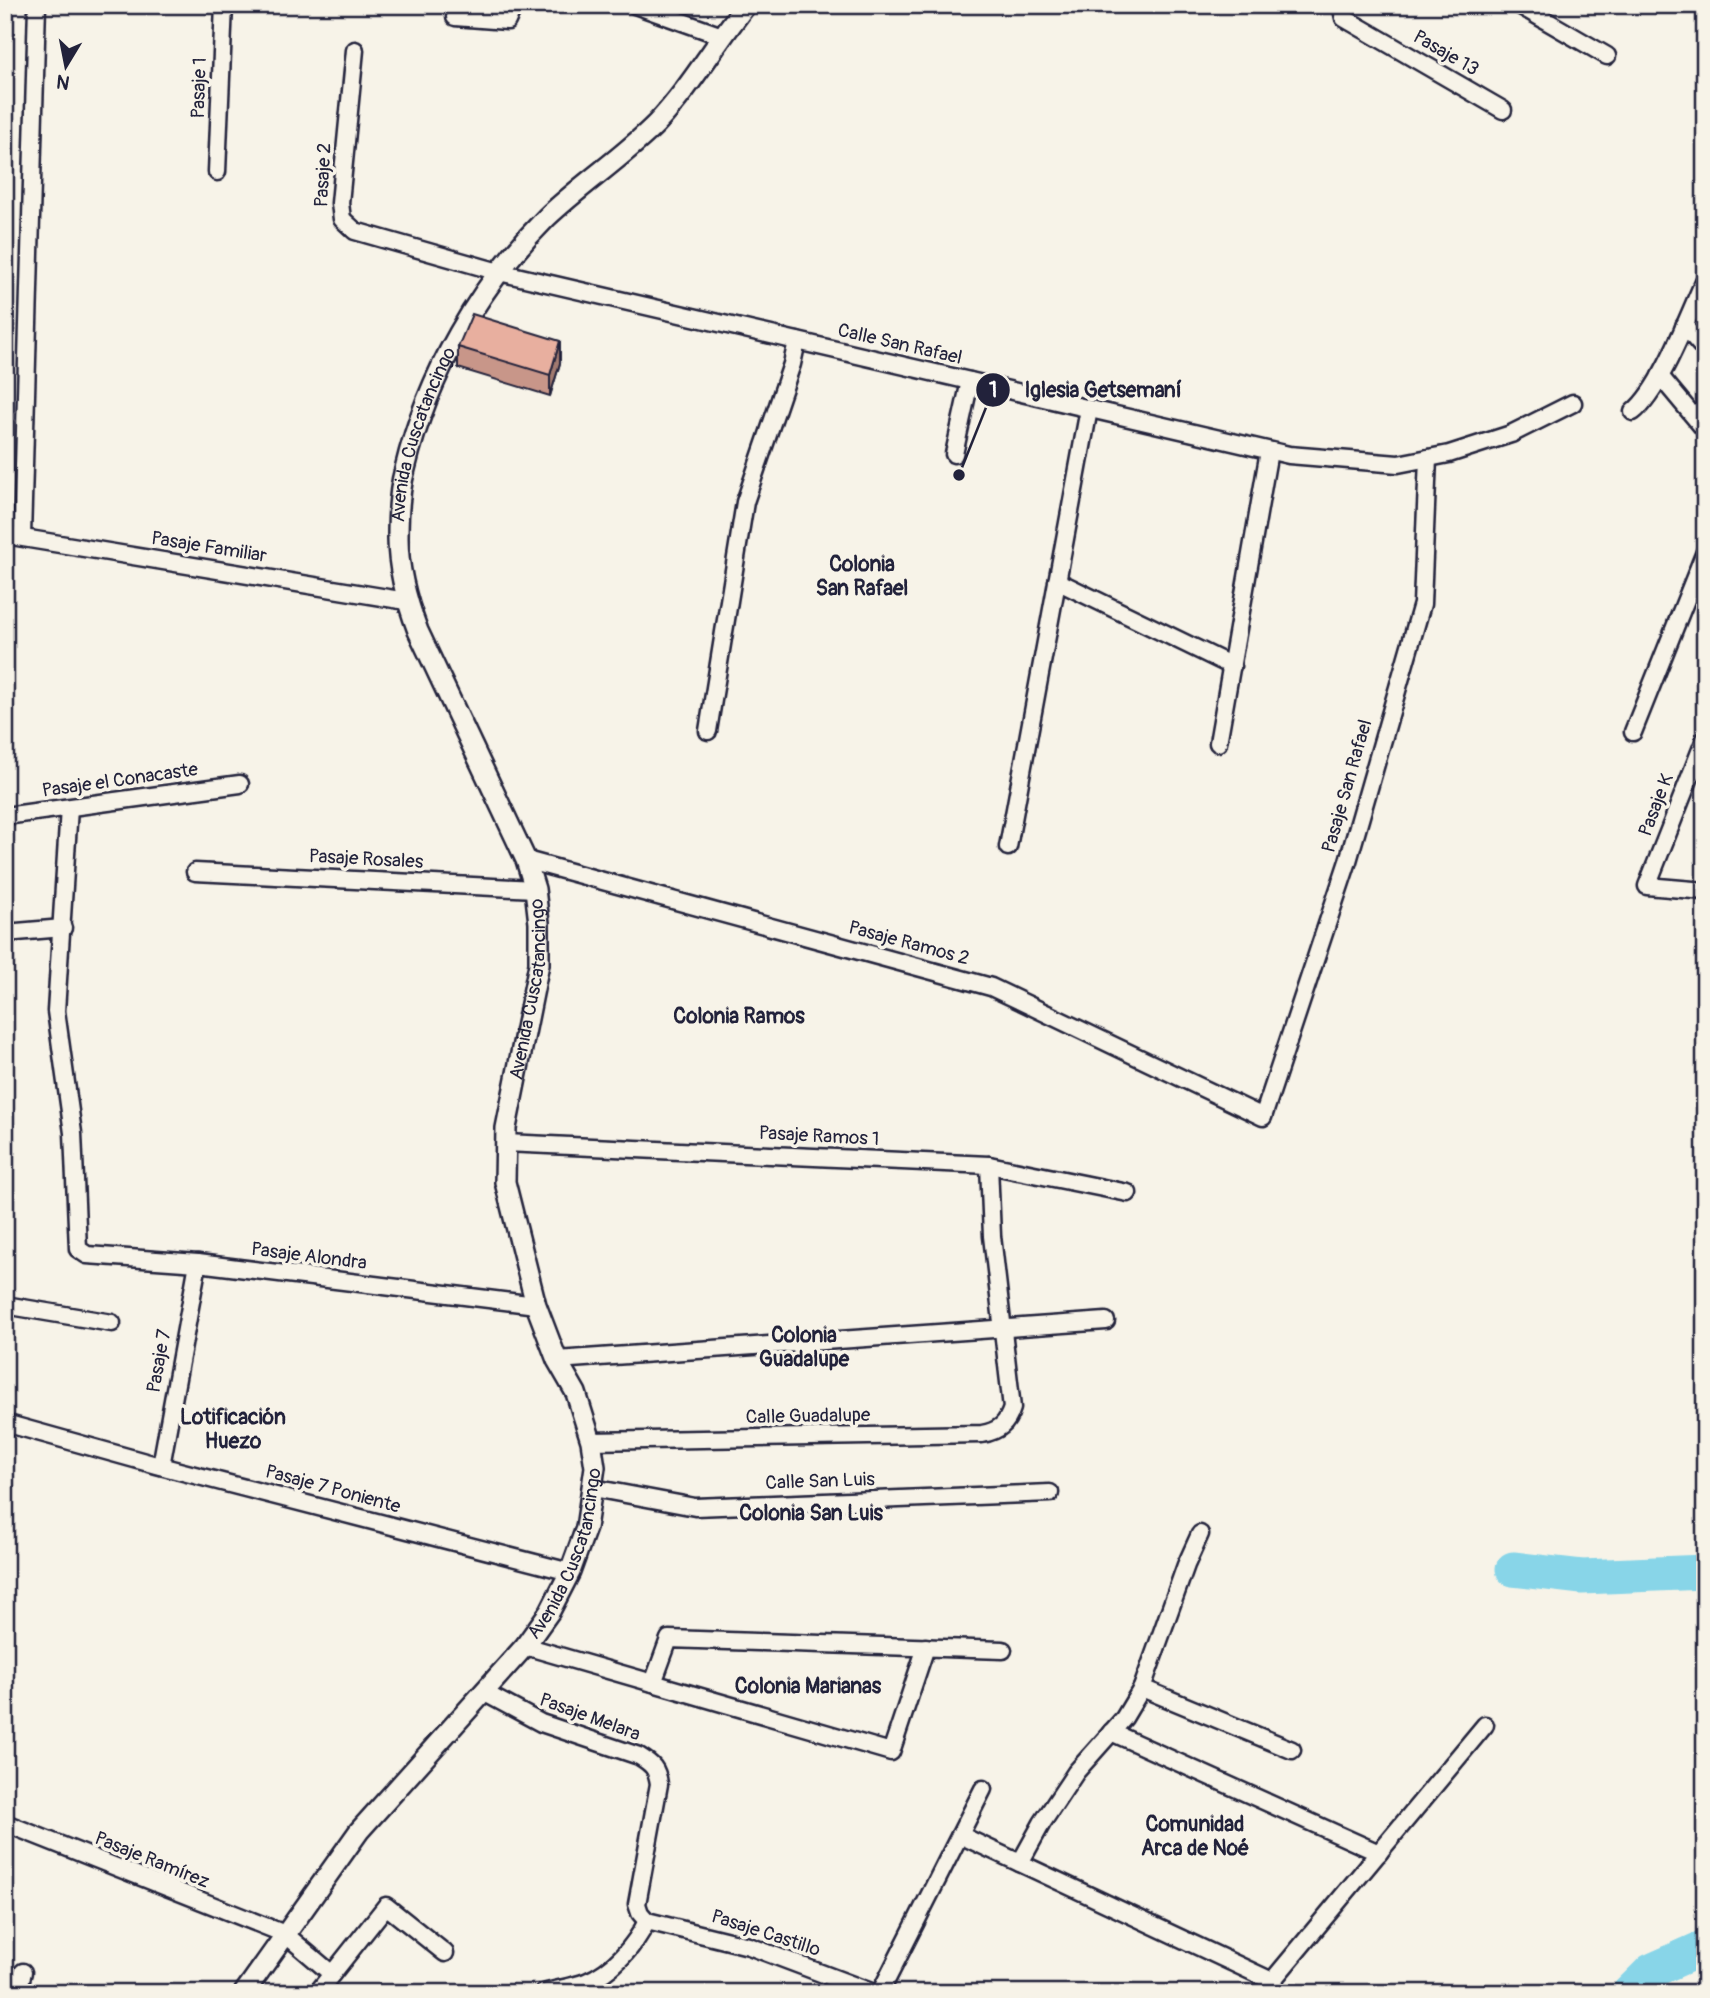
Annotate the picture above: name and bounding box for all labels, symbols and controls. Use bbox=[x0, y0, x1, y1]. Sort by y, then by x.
street label: Pasaje 13 bbox=[1409, 25, 1483, 81]
north arrow bbox=[32, 32, 102, 102]
street label: Pasaje 1 bbox=[186, 57, 212, 119]
text: N bbox=[55, 69, 72, 95]
street label: Pasaje 2 bbox=[309, 142, 337, 208]
street label: Calle San Rafael bbox=[836, 318, 964, 370]
street label: Avenida Cuscatancingo bbox=[386, 343, 461, 523]
callout: Iglesia Getsemaní bbox=[976, 369, 1196, 411]
text: 1 bbox=[989, 377, 997, 404]
text: Iglesia Getsemaní bbox=[1024, 377, 1182, 404]
street label: Pasaje Familiar bbox=[150, 526, 269, 568]
district label: Colonia San Rafael bbox=[816, 551, 908, 602]
street label: Pasaje San Rafael bbox=[1317, 717, 1377, 855]
street label: Pasaje el Conacaste bbox=[41, 757, 200, 803]
street label: Pasaje K bbox=[1633, 770, 1679, 840]
street label: Pasaje Rosales bbox=[308, 844, 424, 874]
street label: Avenida Cuscatancingo bbox=[504, 897, 551, 1082]
street label: Pasaje Ramos 2 bbox=[846, 915, 972, 971]
district label: Colonia Ramos bbox=[673, 1003, 805, 1030]
street label: Pasaje Ramos 1 bbox=[758, 1121, 880, 1151]
street label: Pasaje Alondra bbox=[250, 1237, 368, 1275]
district label: Colonia Guadalupe bbox=[759, 1322, 850, 1373]
street label: Pasaje 7 bbox=[142, 1327, 176, 1395]
street label: Calle Guadalupe bbox=[745, 1403, 871, 1429]
district label: Lotificación Huezo bbox=[180, 1404, 286, 1455]
street label: Pasaje 7 Poniente bbox=[263, 1459, 404, 1519]
street label: Avenida Cuscatancingo bbox=[522, 1466, 607, 1644]
street label: Calle San Luis bbox=[765, 1467, 876, 1495]
district label: Colonia San Luis bbox=[739, 1500, 883, 1527]
district label: Colonia Marianas bbox=[735, 1673, 882, 1700]
street label: Pasaje Melara bbox=[536, 1688, 644, 1746]
district label: Comunidad Arca de Noé bbox=[1141, 1811, 1249, 1862]
street label: Pasaje Ramírez bbox=[91, 1826, 213, 1894]
street label: Pasaje Castillo bbox=[709, 1904, 823, 1962]

